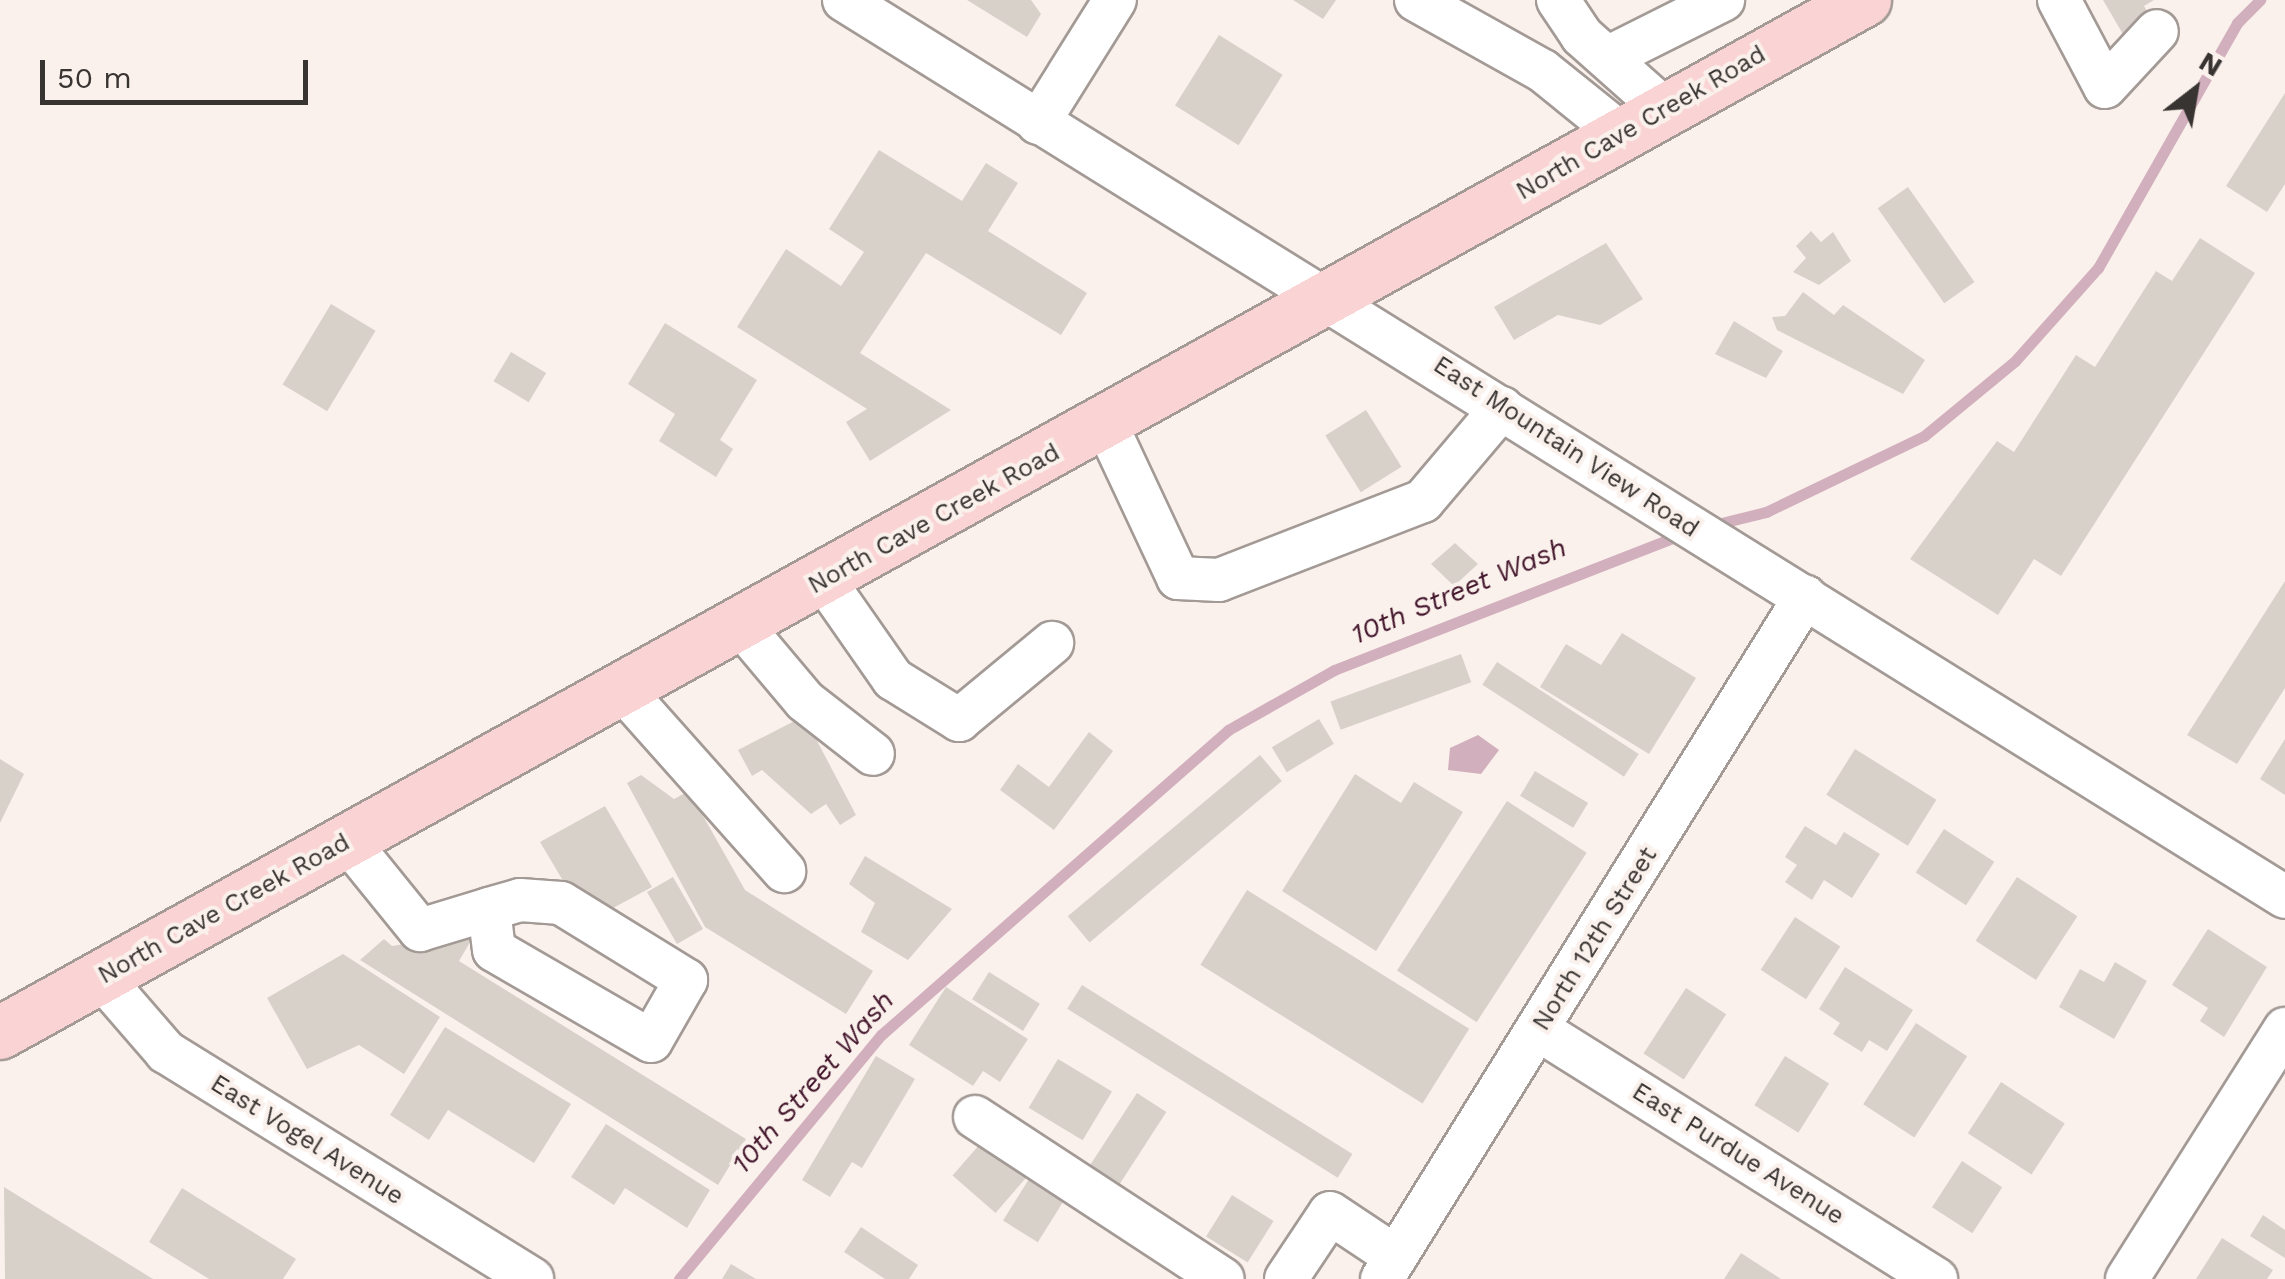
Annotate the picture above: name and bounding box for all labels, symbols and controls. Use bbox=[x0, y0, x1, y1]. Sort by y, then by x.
street label: North Cave Creek Road bbox=[1511, 39, 1771, 207]
scale bar bbox=[45, 40, 312, 102]
north arrow bbox=[2145, 40, 2245, 140]
text: N bbox=[2193, 44, 2228, 83]
text: 50 m bbox=[57, 60, 132, 95]
street label: East Mountain View Road bbox=[1427, 349, 1705, 545]
street label: North Cave Creek Road bbox=[803, 437, 1065, 601]
water label: 10th Street Wash bbox=[1346, 530, 1572, 652]
street label: North Cave Creek Road bbox=[93, 827, 355, 991]
street label: North 12th Street bbox=[1526, 842, 1664, 1036]
water label: 10th Street Wash bbox=[725, 984, 901, 1180]
street label: East Vogel Avenue bbox=[204, 1068, 410, 1212]
street label: East Purdue Avenue bbox=[1626, 1076, 1850, 1232]

